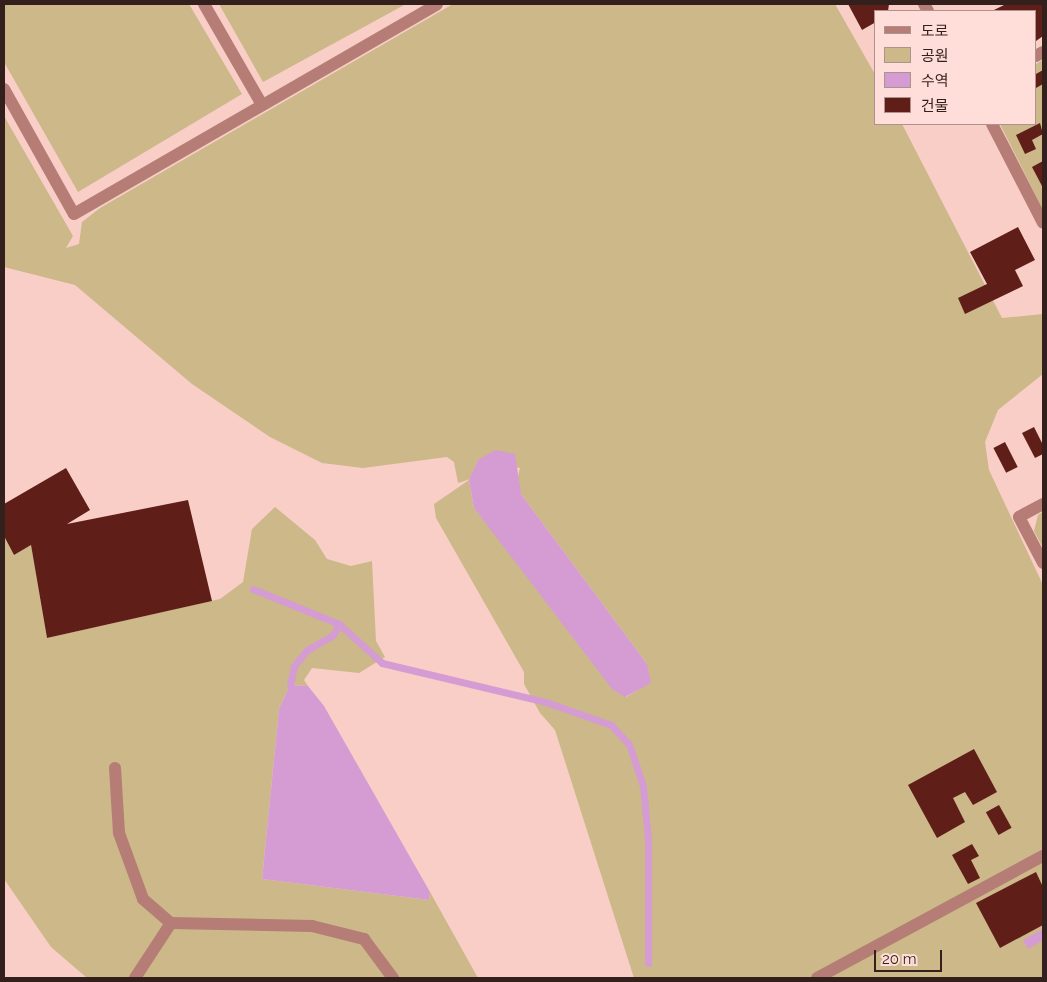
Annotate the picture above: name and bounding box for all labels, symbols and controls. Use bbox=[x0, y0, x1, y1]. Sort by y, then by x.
legend bbox=[874, 10, 1037, 125]
text: 도로 bbox=[921, 22, 949, 40]
text: 공원 bbox=[921, 47, 949, 65]
text: 수역 bbox=[921, 72, 949, 90]
text: 건물 bbox=[921, 97, 949, 115]
scale bar bbox=[877, 940, 944, 972]
text: 20 m bbox=[882, 950, 917, 968]

